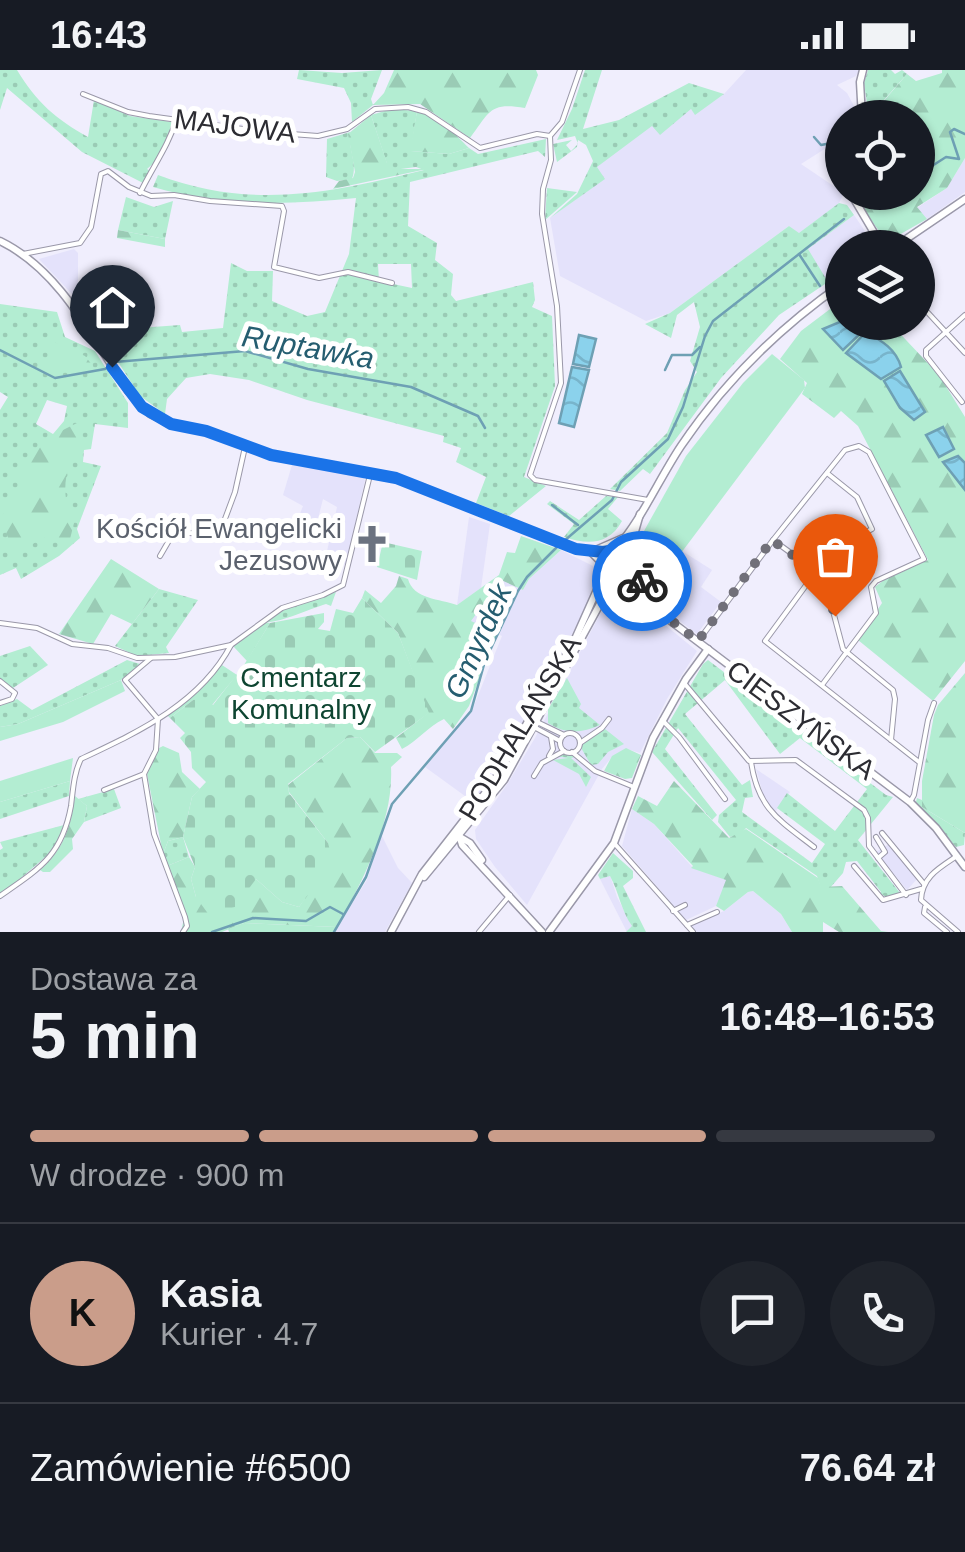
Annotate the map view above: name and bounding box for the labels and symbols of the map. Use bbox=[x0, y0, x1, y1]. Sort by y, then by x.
street label: MAJOWA bbox=[173, 103, 298, 149]
pin bbox=[70, 265, 155, 368]
water label: Ruptawka bbox=[239, 319, 377, 375]
place label: Kościół Ewangelicki Jezusowy bbox=[96, 513, 342, 576]
pin bbox=[793, 514, 878, 617]
church icon: Kościół Ewangelicki Jezusowy bbox=[351, 523, 393, 565]
courier bbox=[592, 531, 692, 631]
water label: Gmyrdek bbox=[438, 577, 519, 703]
street label: PODHALAŃSKA bbox=[453, 630, 588, 826]
street label: CIESZYŃSKA bbox=[721, 654, 881, 786]
park label: Cmentarz Komunalny bbox=[231, 662, 371, 725]

